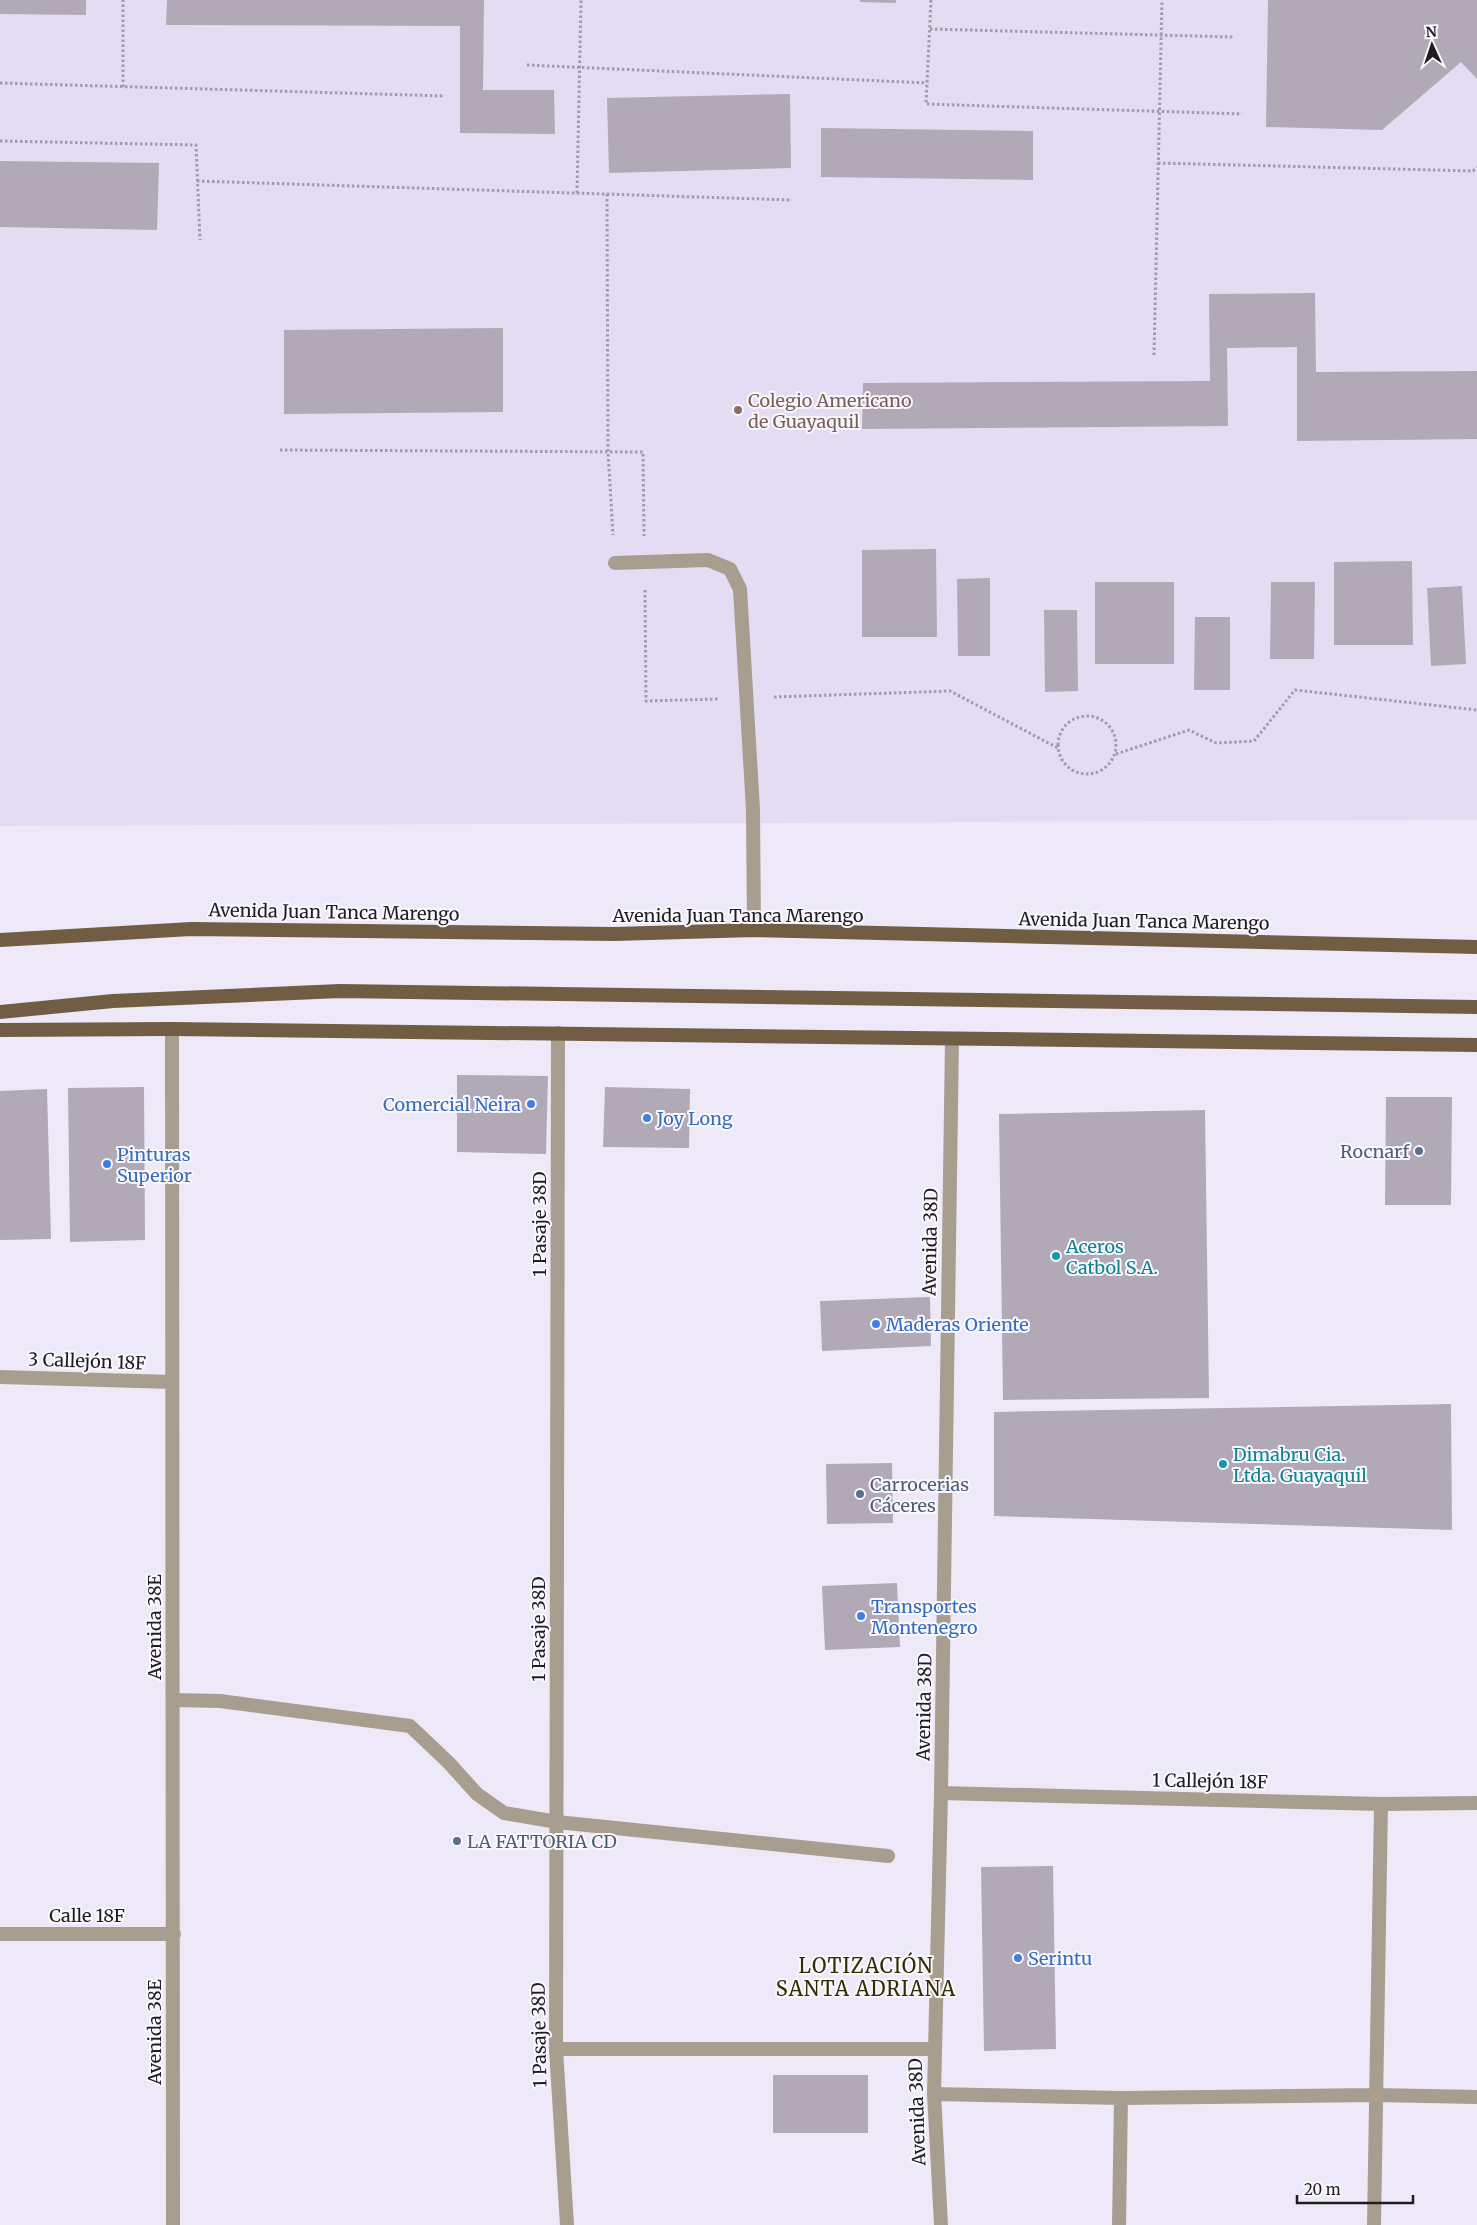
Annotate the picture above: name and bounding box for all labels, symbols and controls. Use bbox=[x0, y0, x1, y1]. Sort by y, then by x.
north arrow bbox=[1407, 20, 1457, 70]
text: N bbox=[1425, 23, 1437, 41]
place label: Colegio Americano de Guayaquil bbox=[748, 389, 911, 433]
marker: Colegio Americano de Guayaquil bbox=[732, 404, 744, 416]
street label: Avenida Juan Tanca Marengo bbox=[207, 898, 460, 926]
street label: Avenida Juan Tanca Marengo bbox=[612, 904, 863, 927]
street label: Avenida Juan Tanca Marengo bbox=[1017, 907, 1270, 935]
place label: Comercial Neira bbox=[383, 1093, 521, 1116]
marker: Comercial Neira bbox=[525, 1098, 537, 1110]
place label: Joy Long bbox=[656, 1107, 733, 1130]
marker: Joy Long bbox=[641, 1112, 653, 1124]
place label: Rocnarf bbox=[1340, 1140, 1410, 1163]
place label: Pinturas Superior bbox=[117, 1143, 192, 1187]
marker: Rocnarf bbox=[1413, 1145, 1425, 1157]
marker: Pinturas Superior bbox=[101, 1158, 113, 1170]
street label: 1 Pasaje 38D bbox=[528, 1171, 551, 1277]
street label: Avenida 38D bbox=[918, 1188, 942, 1297]
place label: Aceros Catbol S.A. bbox=[1065, 1235, 1158, 1279]
marker: Aceros Catbol S.A. bbox=[1050, 1250, 1062, 1262]
place label: Maderas Oriente bbox=[886, 1313, 1029, 1336]
marker: Maderas Oriente bbox=[870, 1318, 882, 1330]
street label: 3 Callejón 18F bbox=[28, 1347, 146, 1375]
place label: Dimabru Cia. Ltda. Guayaquil bbox=[1233, 1443, 1367, 1487]
marker: Dimabru Cia. Ltda. Guayaquil bbox=[1217, 1458, 1229, 1470]
place label: Carrocerias Cáceres bbox=[870, 1473, 969, 1517]
marker: Carrocerias Cáceres bbox=[854, 1488, 866, 1500]
street label: Avenida 38E bbox=[143, 1574, 166, 1681]
street label: 1 Pasaje 38D bbox=[527, 1576, 550, 1682]
place label: Transportes Montenegro bbox=[871, 1595, 977, 1639]
marker: Transportes Montenegro bbox=[855, 1610, 867, 1622]
street label: Avenida 38D bbox=[912, 1653, 936, 1762]
street label: 1 Callejón 18F bbox=[1152, 1768, 1268, 1794]
place label: LA FATTORIA CD bbox=[467, 1830, 617, 1853]
marker: LA FATTORIA CD bbox=[451, 1835, 463, 1847]
street label: Calle 18F bbox=[49, 1904, 125, 1927]
place label: Serintu bbox=[1028, 1947, 1092, 1970]
district label: LOTIZACIÓN SANTA ADRIANA bbox=[776, 1952, 956, 2001]
marker: Serintu bbox=[1012, 1952, 1024, 1964]
street label: Avenida 38E bbox=[143, 1979, 166, 2086]
street label: 1 Pasaje 38D bbox=[527, 1982, 551, 2088]
street label: Avenida 38D bbox=[904, 2058, 930, 2167]
scale bar bbox=[1297, 2172, 1413, 2204]
text: 20 m bbox=[1304, 2180, 1341, 2199]

